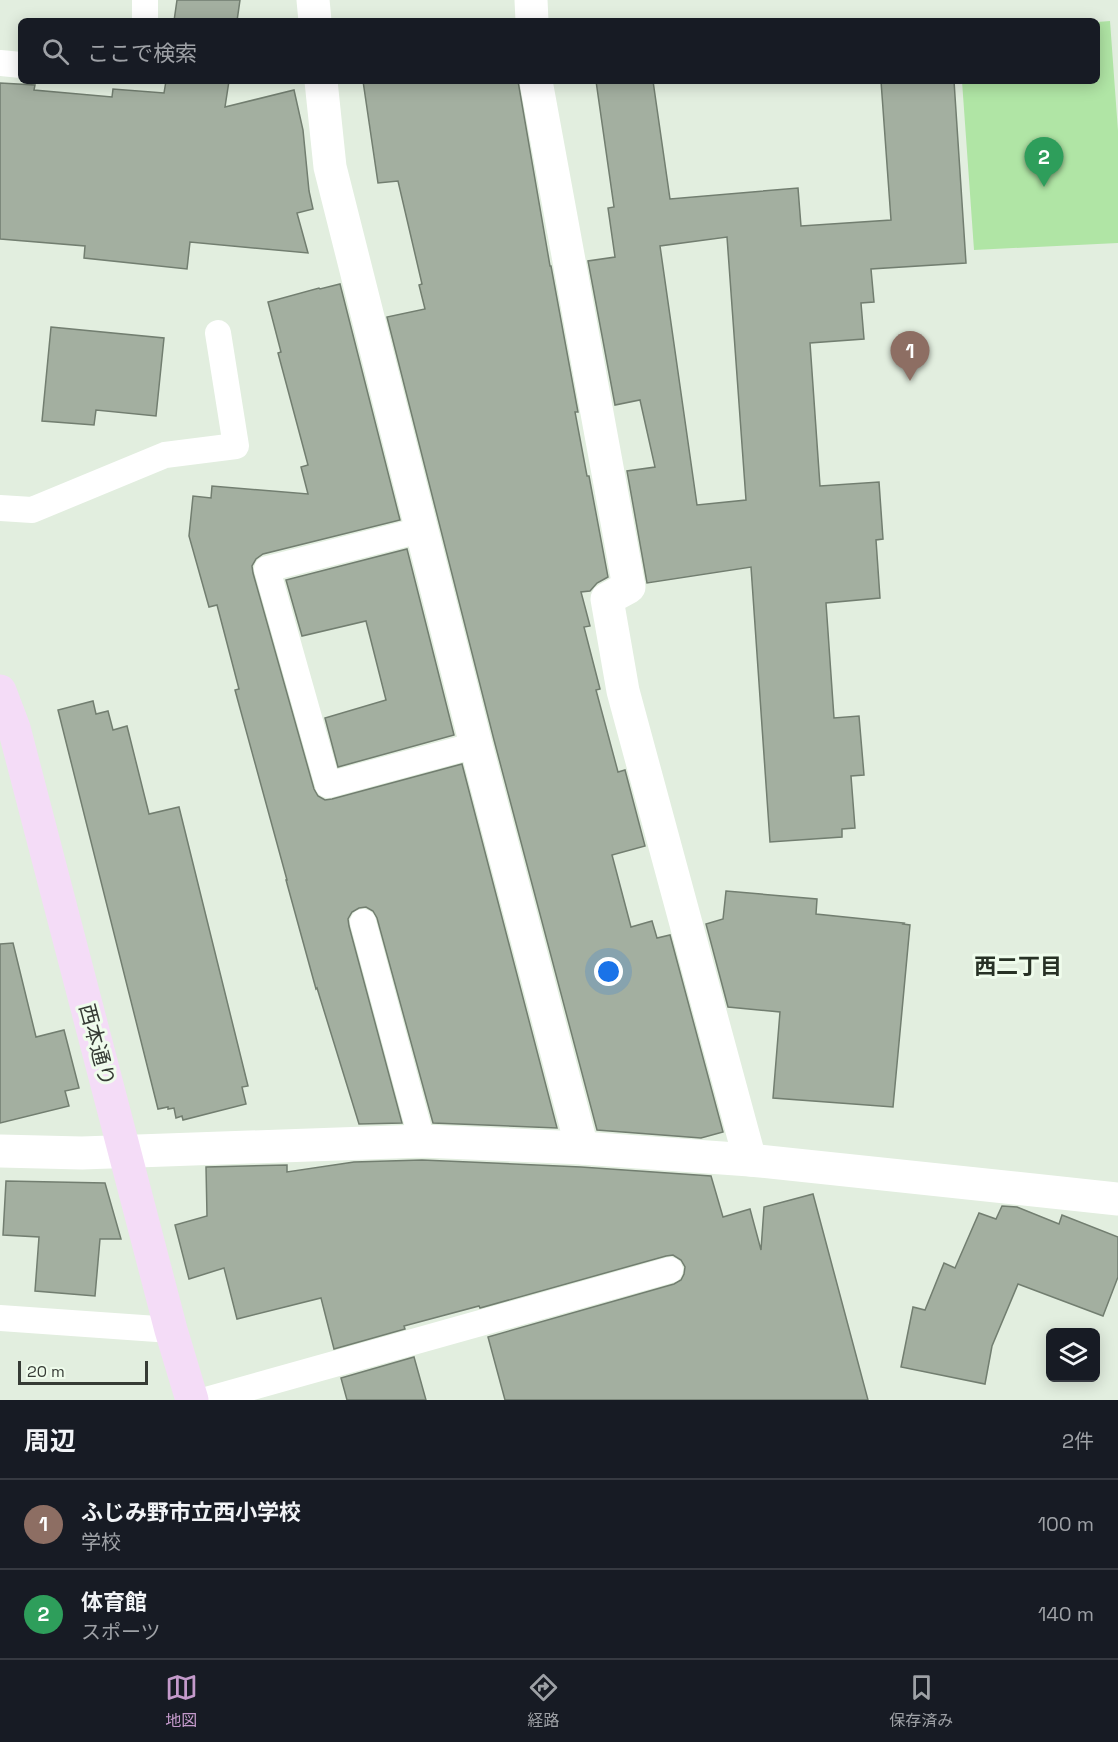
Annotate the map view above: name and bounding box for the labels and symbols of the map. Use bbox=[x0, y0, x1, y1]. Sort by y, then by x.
pin: 2 bbox=[1024, 138, 1064, 187]
pin: 1 bbox=[890, 332, 930, 381]
district label: 西二丁目 bbox=[974, 952, 1062, 980]
your location bbox=[594, 957, 623, 986]
street label: 西本通り bbox=[74, 1001, 121, 1089]
scale bar bbox=[18, 1358, 148, 1386]

